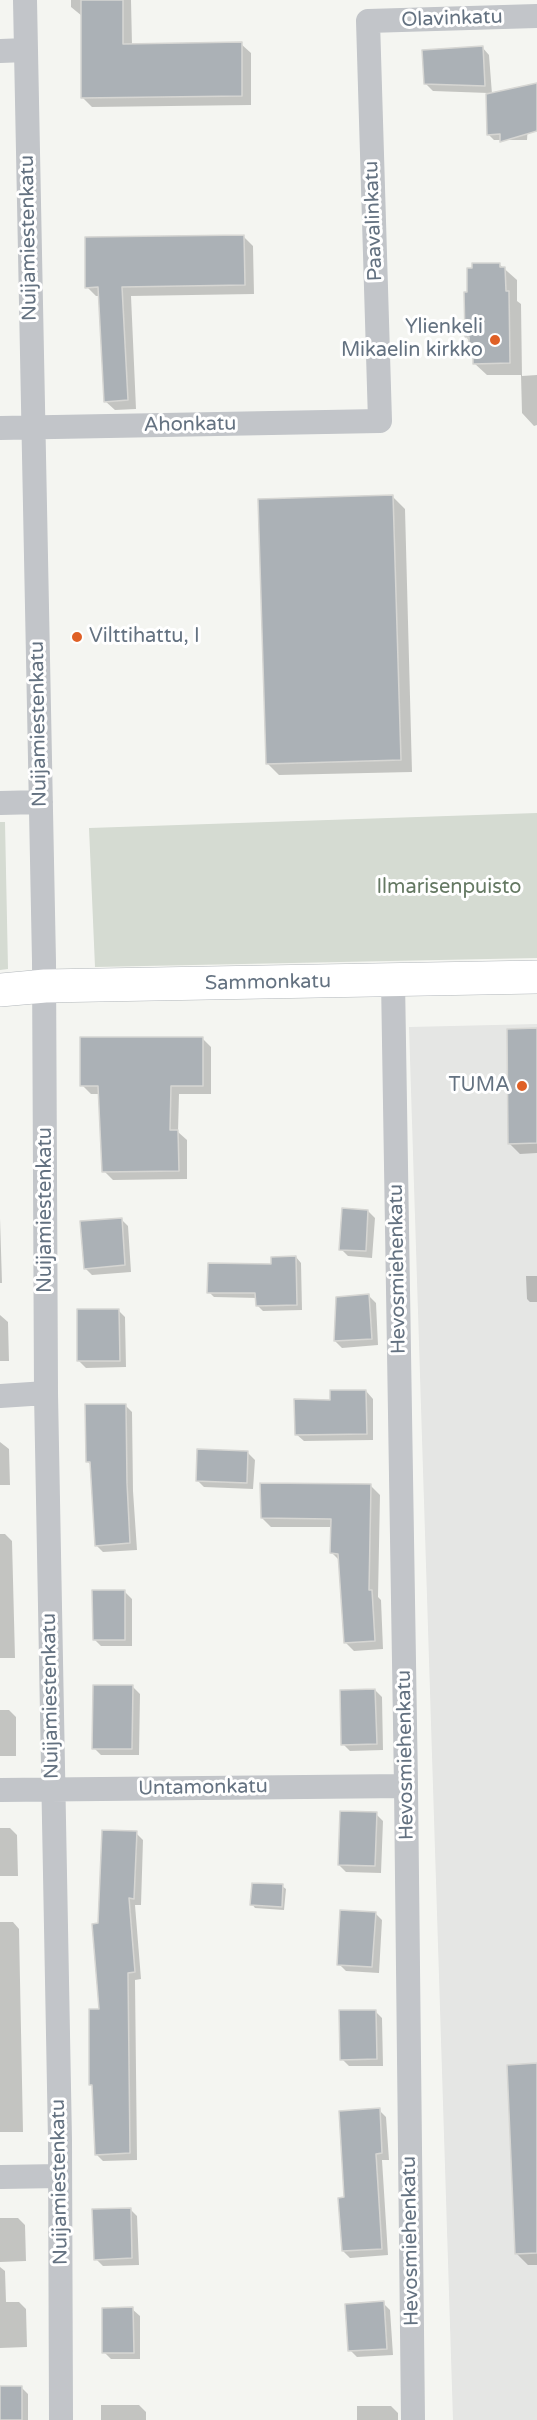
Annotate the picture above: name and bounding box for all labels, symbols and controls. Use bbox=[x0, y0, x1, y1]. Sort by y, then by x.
street label: Olavinkatu bbox=[401, 5, 503, 33]
street label: Nuijamiestenkatu bbox=[16, 155, 42, 321]
street label: Paavalinkatu bbox=[360, 160, 388, 282]
place label: Ylienkeli Mikaelin kirkko bbox=[341, 316, 483, 363]
marker: Ylienkeli Mikaelin kirkko bbox=[488, 333, 502, 347]
street label: Ahonkatu bbox=[143, 412, 237, 438]
place label: Vilttihattu, I bbox=[89, 625, 200, 649]
marker: Vilttihattu, I bbox=[70, 630, 84, 644]
street label: Nuijamiestenkatu bbox=[26, 641, 52, 807]
park label: Ilmarisenpuisto bbox=[377, 876, 521, 900]
street label: Sammonkatu bbox=[205, 970, 331, 996]
place label: TUMA bbox=[448, 1074, 510, 1098]
marker: TUMA bbox=[515, 1079, 529, 1093]
street label: Nuijamiestenkatu bbox=[34, 1127, 58, 1293]
street label: Hevosmiehenkatu bbox=[385, 1184, 411, 1354]
street label: Nuijamiestenkatu bbox=[38, 1613, 64, 1779]
street label: Hevosmiehenkatu bbox=[393, 1670, 419, 1840]
street label: Untamonkatu bbox=[138, 1775, 268, 1801]
street label: Nuijamiestenkatu bbox=[47, 2099, 73, 2265]
street label: Hevosmiehenkatu bbox=[398, 2156, 424, 2326]

